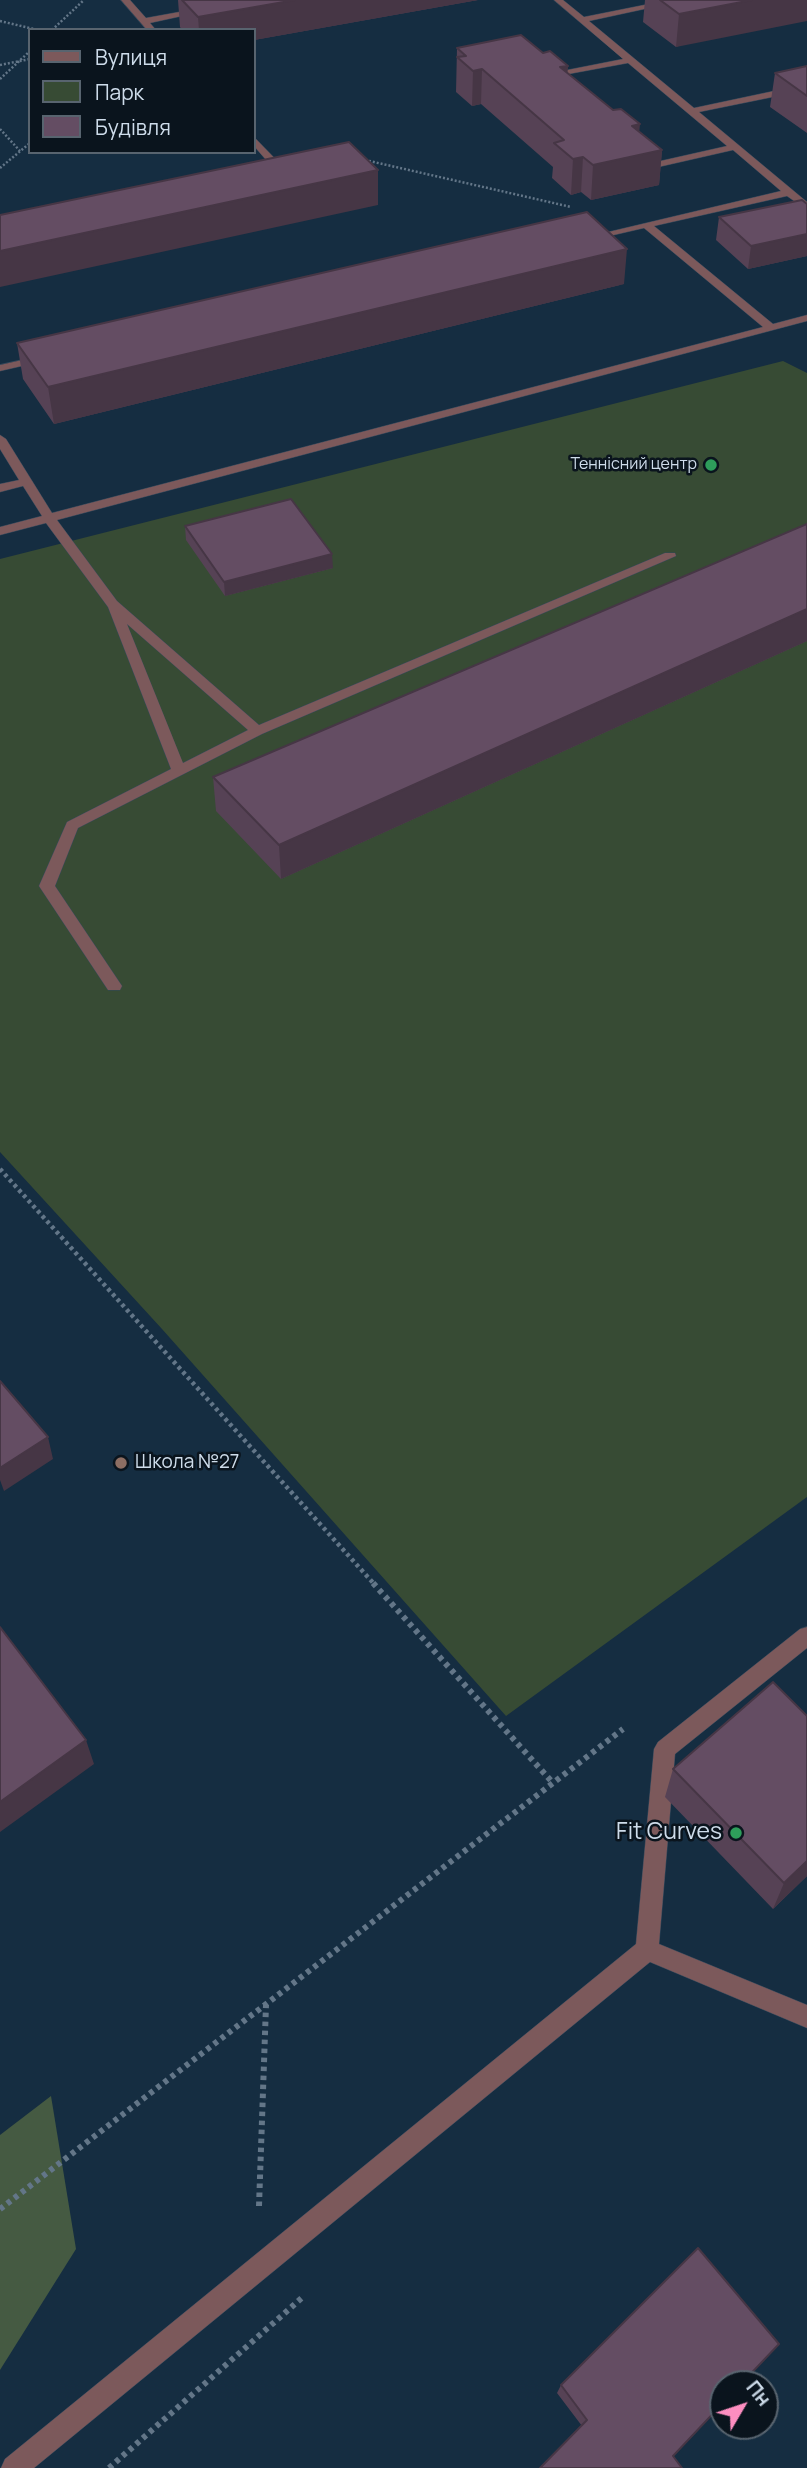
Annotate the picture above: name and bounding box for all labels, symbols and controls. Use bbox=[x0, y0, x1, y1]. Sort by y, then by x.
legend bbox=[28, 28, 256, 154]
text: Вулиця bbox=[95, 43, 167, 71]
text: Парк bbox=[95, 78, 144, 106]
text: Будівля bbox=[95, 113, 171, 141]
place label: Теннісний центр bbox=[571, 455, 697, 475]
marker: Теннісний центр bbox=[703, 457, 719, 473]
place label: Школа №27 bbox=[135, 1452, 239, 1474]
marker: Школа №27 bbox=[113, 1455, 129, 1471]
place label: Fit Curves bbox=[616, 1819, 722, 1847]
marker: Fit Curves bbox=[728, 1825, 744, 1841]
north arrow bbox=[709, 2370, 779, 2440]
text: Пн bbox=[741, 2375, 777, 2411]

